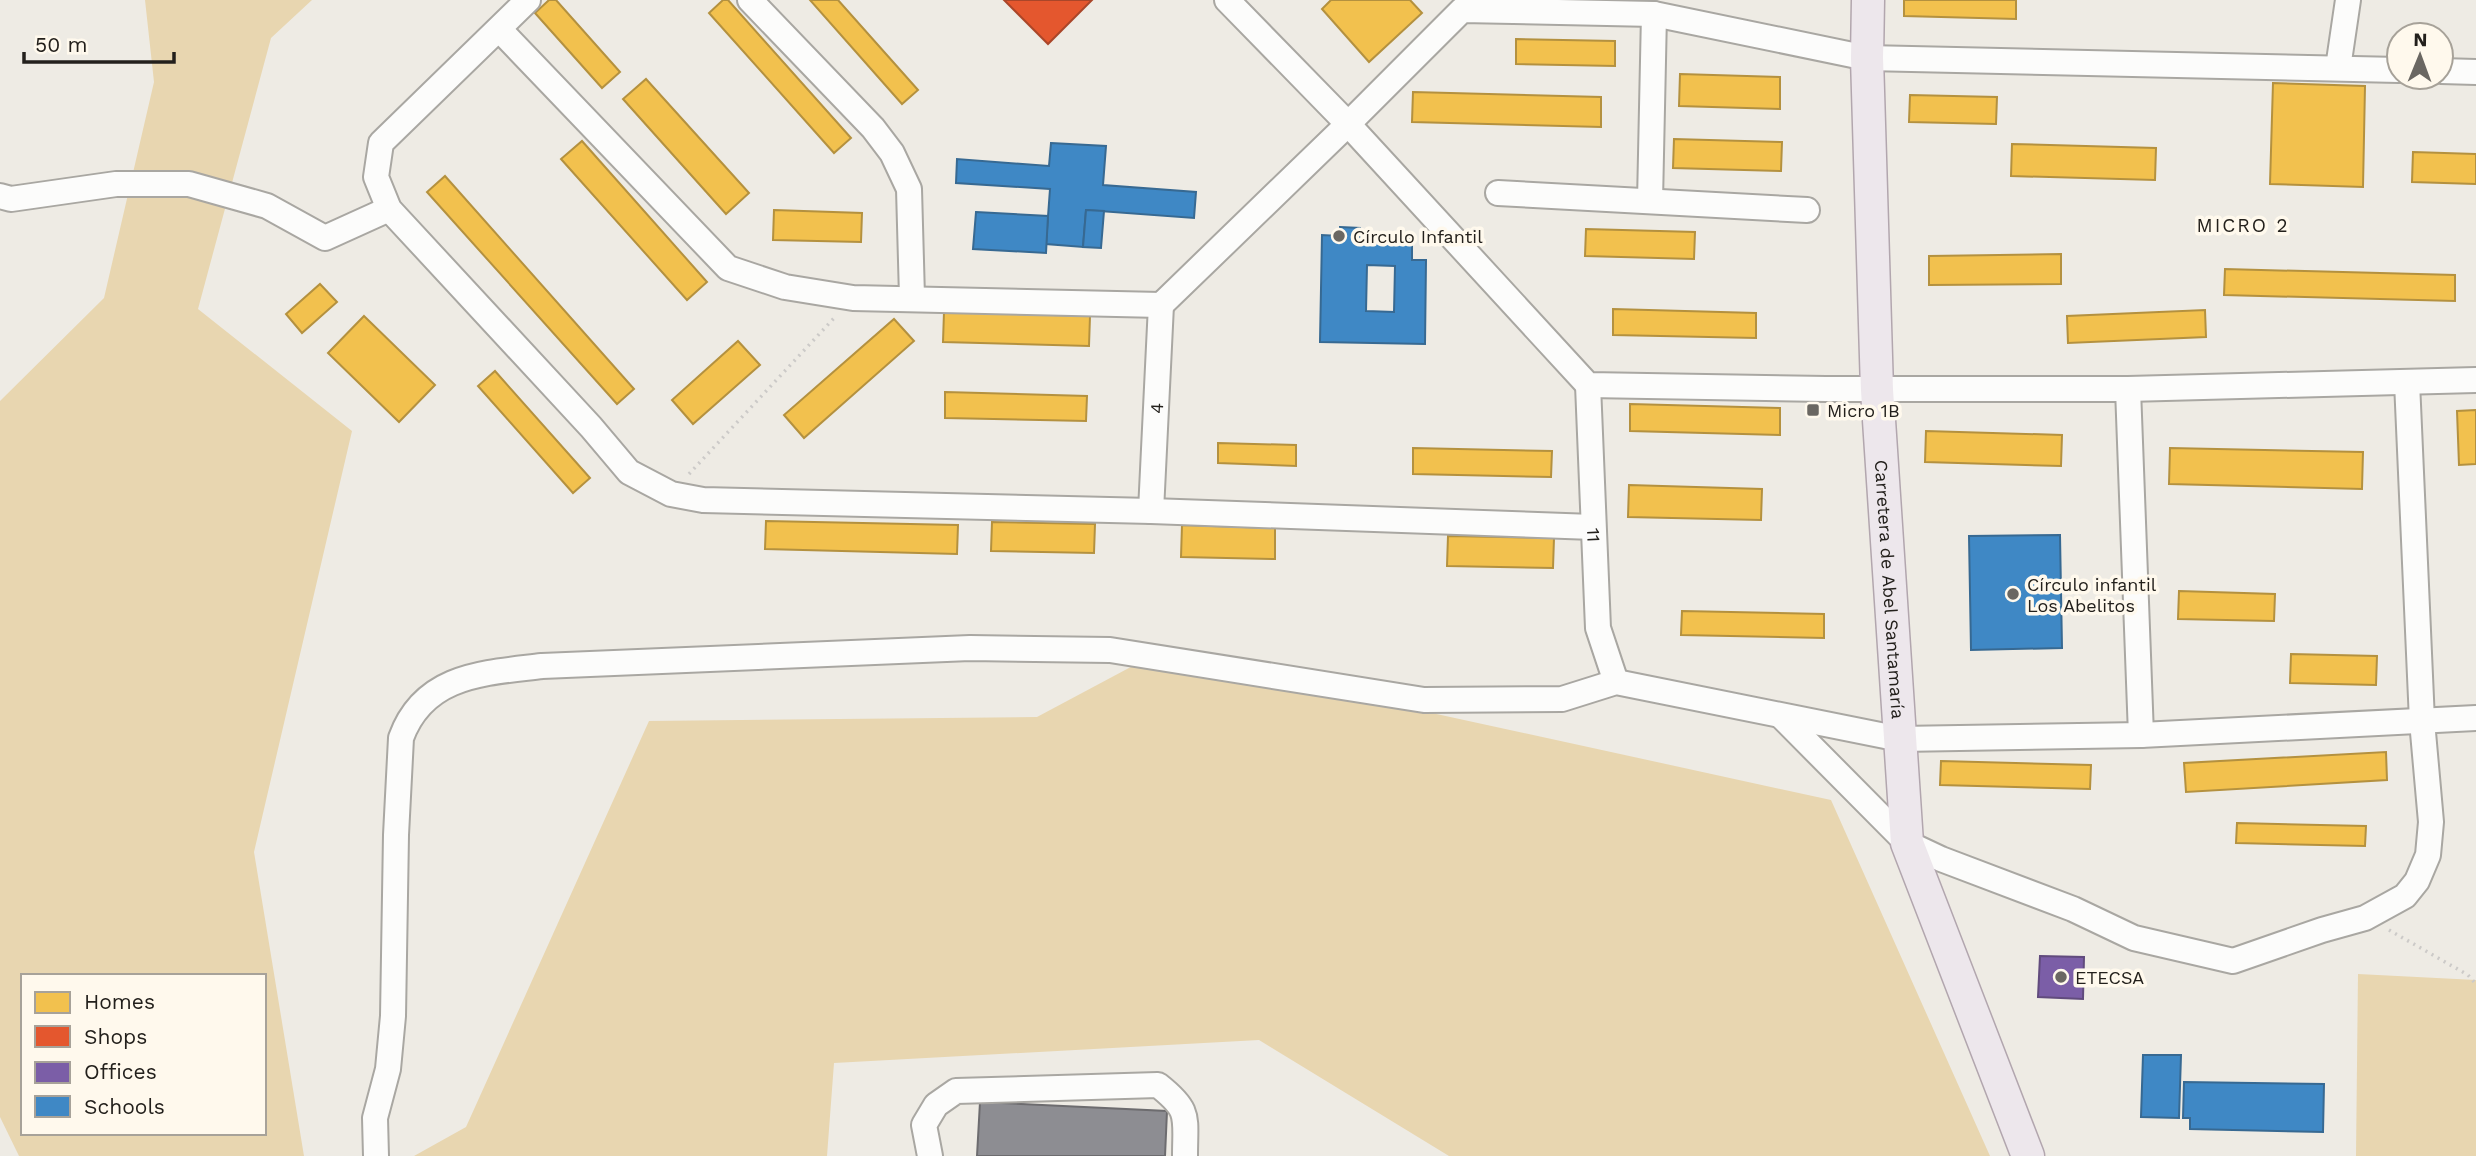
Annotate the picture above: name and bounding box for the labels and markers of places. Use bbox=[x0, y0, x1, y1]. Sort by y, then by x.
place label: Círculo Infantil bbox=[1353, 226, 1483, 247]
marker: Círculo Infantil bbox=[1331, 228, 1347, 244]
place label: Micro 1B bbox=[1827, 400, 1900, 421]
marker: Micro 1B bbox=[1805, 402, 1821, 418]
place label: Círculo infantil Los Abelitos bbox=[2027, 574, 2157, 616]
marker: Círculo infantil Los Abelitos bbox=[2005, 586, 2021, 602]
place label: ETECSA bbox=[2075, 967, 2144, 988]
marker: ETECSA bbox=[2053, 969, 2069, 985]

